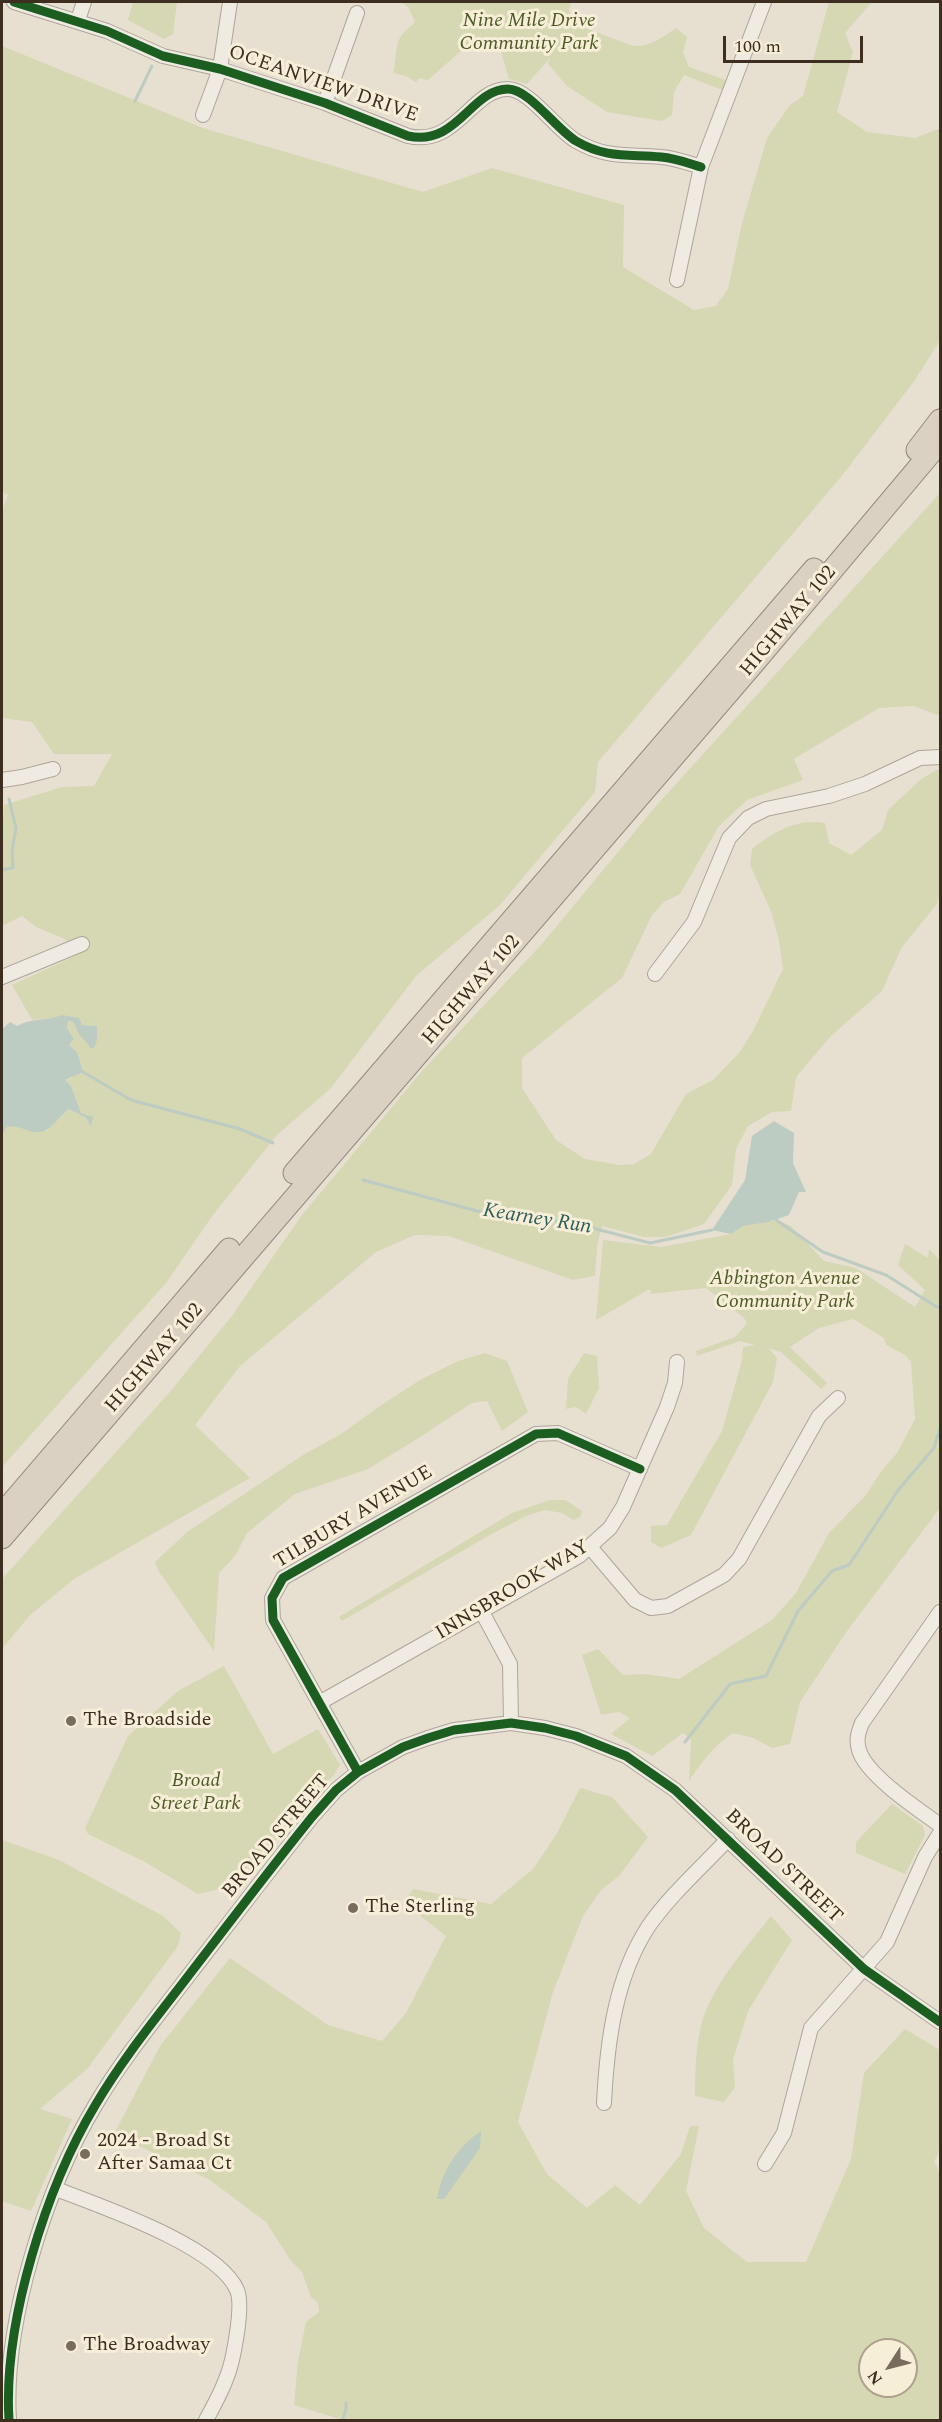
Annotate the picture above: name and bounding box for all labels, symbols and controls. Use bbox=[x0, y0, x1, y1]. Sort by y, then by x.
park label: Nine Mile Drive Community Park bbox=[459, 10, 599, 57]
scale bar bbox=[726, 24, 866, 62]
text: 100 m bbox=[734, 33, 781, 60]
street label: OCEANVIEW DRIVE bbox=[225, 41, 421, 129]
street label: HIGHWAY 102 bbox=[736, 562, 842, 682]
street label: HIGHWAY 102 bbox=[418, 931, 526, 1051]
water label: Kearney Run bbox=[481, 1199, 593, 1241]
park label: Abbington Avenue Community Park bbox=[710, 1268, 860, 1315]
street label: HIGHWAY 102 bbox=[101, 1299, 209, 1419]
street label: TILBURY AVENUE bbox=[270, 1461, 438, 1575]
street label: INNSBROOK WAY bbox=[432, 1536, 594, 1646]
place label: The Broadside bbox=[83, 1709, 212, 1733]
marker: The Broadside bbox=[64, 1714, 78, 1728]
park label: Broad Street Park bbox=[151, 1770, 241, 1817]
street label: BROAD STREET bbox=[218, 1770, 336, 1904]
street label: BROAD STREET bbox=[719, 1805, 847, 1929]
place label: The Sterling bbox=[365, 1896, 475, 1920]
marker: The Sterling bbox=[346, 1901, 360, 1915]
place label: 2024 - Broad St After Samaa Ct bbox=[97, 2130, 232, 2177]
marker: 2024 - Broad St After Samaa Ct bbox=[78, 2147, 92, 2161]
place label: The Broadway bbox=[83, 2334, 210, 2358]
north arrow bbox=[858, 2338, 918, 2398]
marker: The Broadway bbox=[64, 2339, 78, 2353]
text: N bbox=[862, 2365, 889, 2390]

